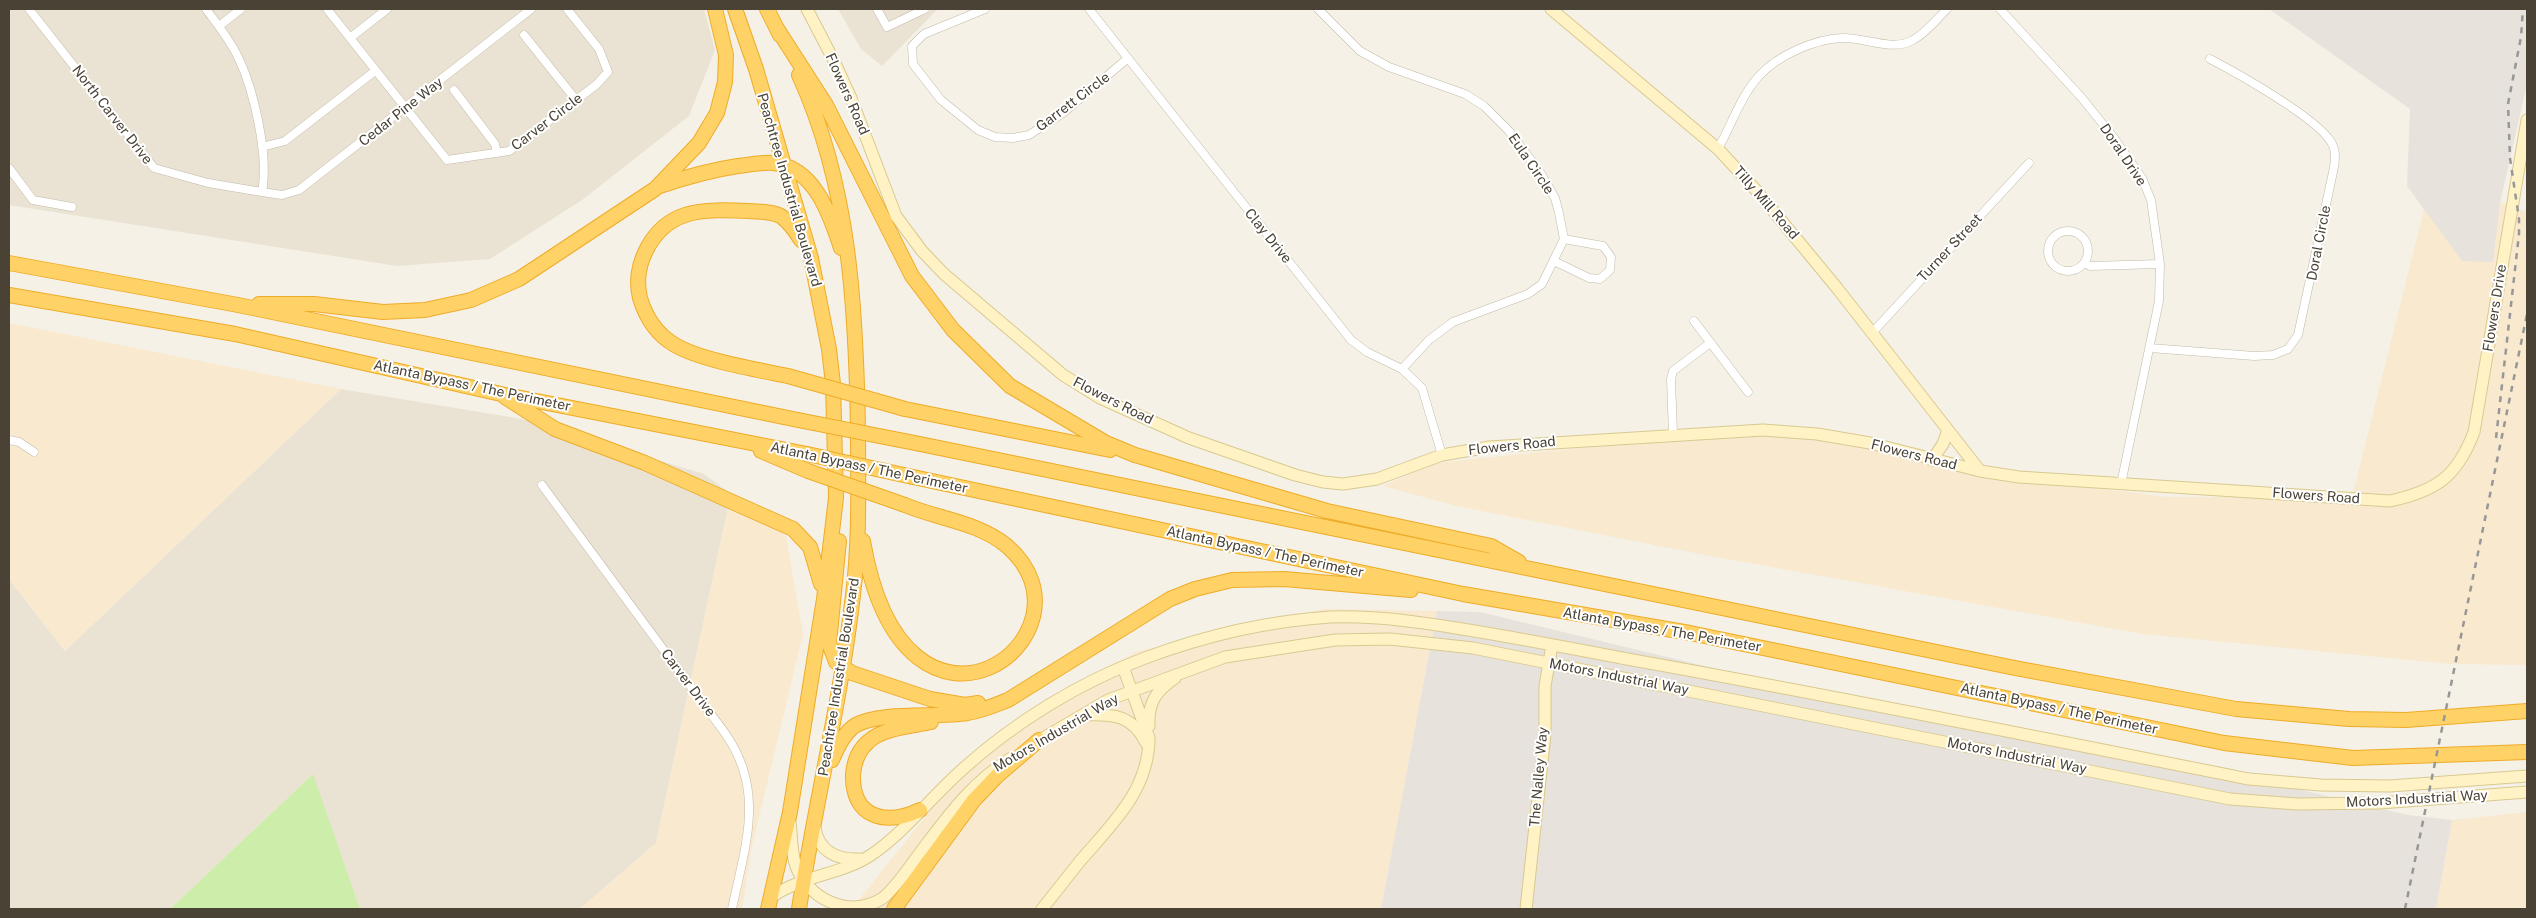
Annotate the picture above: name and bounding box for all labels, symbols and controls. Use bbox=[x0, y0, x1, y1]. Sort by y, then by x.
street label: Flowers Road bbox=[821, 50, 873, 138]
street label: North Carver Drive bbox=[68, 62, 156, 168]
street label: Garrett Circle bbox=[1033, 69, 1113, 135]
street label: Cedar Pine Way bbox=[356, 74, 446, 150]
street label: Carver Circle bbox=[508, 90, 586, 154]
street label: Peachtree Industrial Boulevard bbox=[753, 91, 825, 289]
street label: Doral Drive bbox=[2096, 121, 2150, 189]
street label: Eula Circle bbox=[1504, 130, 1558, 198]
street label: Tilly Mill Road bbox=[1730, 163, 1802, 243]
street label: Doral Circle bbox=[2303, 204, 2335, 282]
street label: Clay Drive bbox=[1241, 205, 1295, 267]
street label: Turner Street bbox=[1914, 210, 1986, 286]
street label: Flowers Drive bbox=[2480, 263, 2510, 353]
street label: Atlanta Bypass / The Perimeter bbox=[372, 357, 572, 415]
street label: Flowers Road bbox=[1070, 374, 1156, 428]
street label: Flowers Road bbox=[1467, 433, 1557, 459]
street label: Flowers Road bbox=[1869, 436, 1959, 474]
street label: Atlanta Bypass / The Perimeter bbox=[769, 439, 969, 497]
street label: Flowers Road bbox=[2272, 485, 2360, 507]
street label: Atlanta Bypass / The Perimeter bbox=[1165, 523, 1365, 581]
street label: Peachtree Industrial Boulevard bbox=[815, 577, 863, 777]
street label: Atlanta Bypass / The Perimeter bbox=[1561, 604, 1763, 656]
street label: Carver Drive bbox=[657, 646, 719, 720]
street label: Motors Industrial Way bbox=[1548, 655, 1690, 699]
street label: Atlanta Bypass / The Perimeter bbox=[1959, 680, 2159, 738]
street label: Motors Industrial Way bbox=[990, 690, 1122, 776]
street label: The Nalley Way bbox=[1526, 726, 1552, 828]
street label: Motors Industrial Way bbox=[1946, 734, 2088, 778]
street label: Motors Industrial Way bbox=[2346, 787, 2488, 811]

